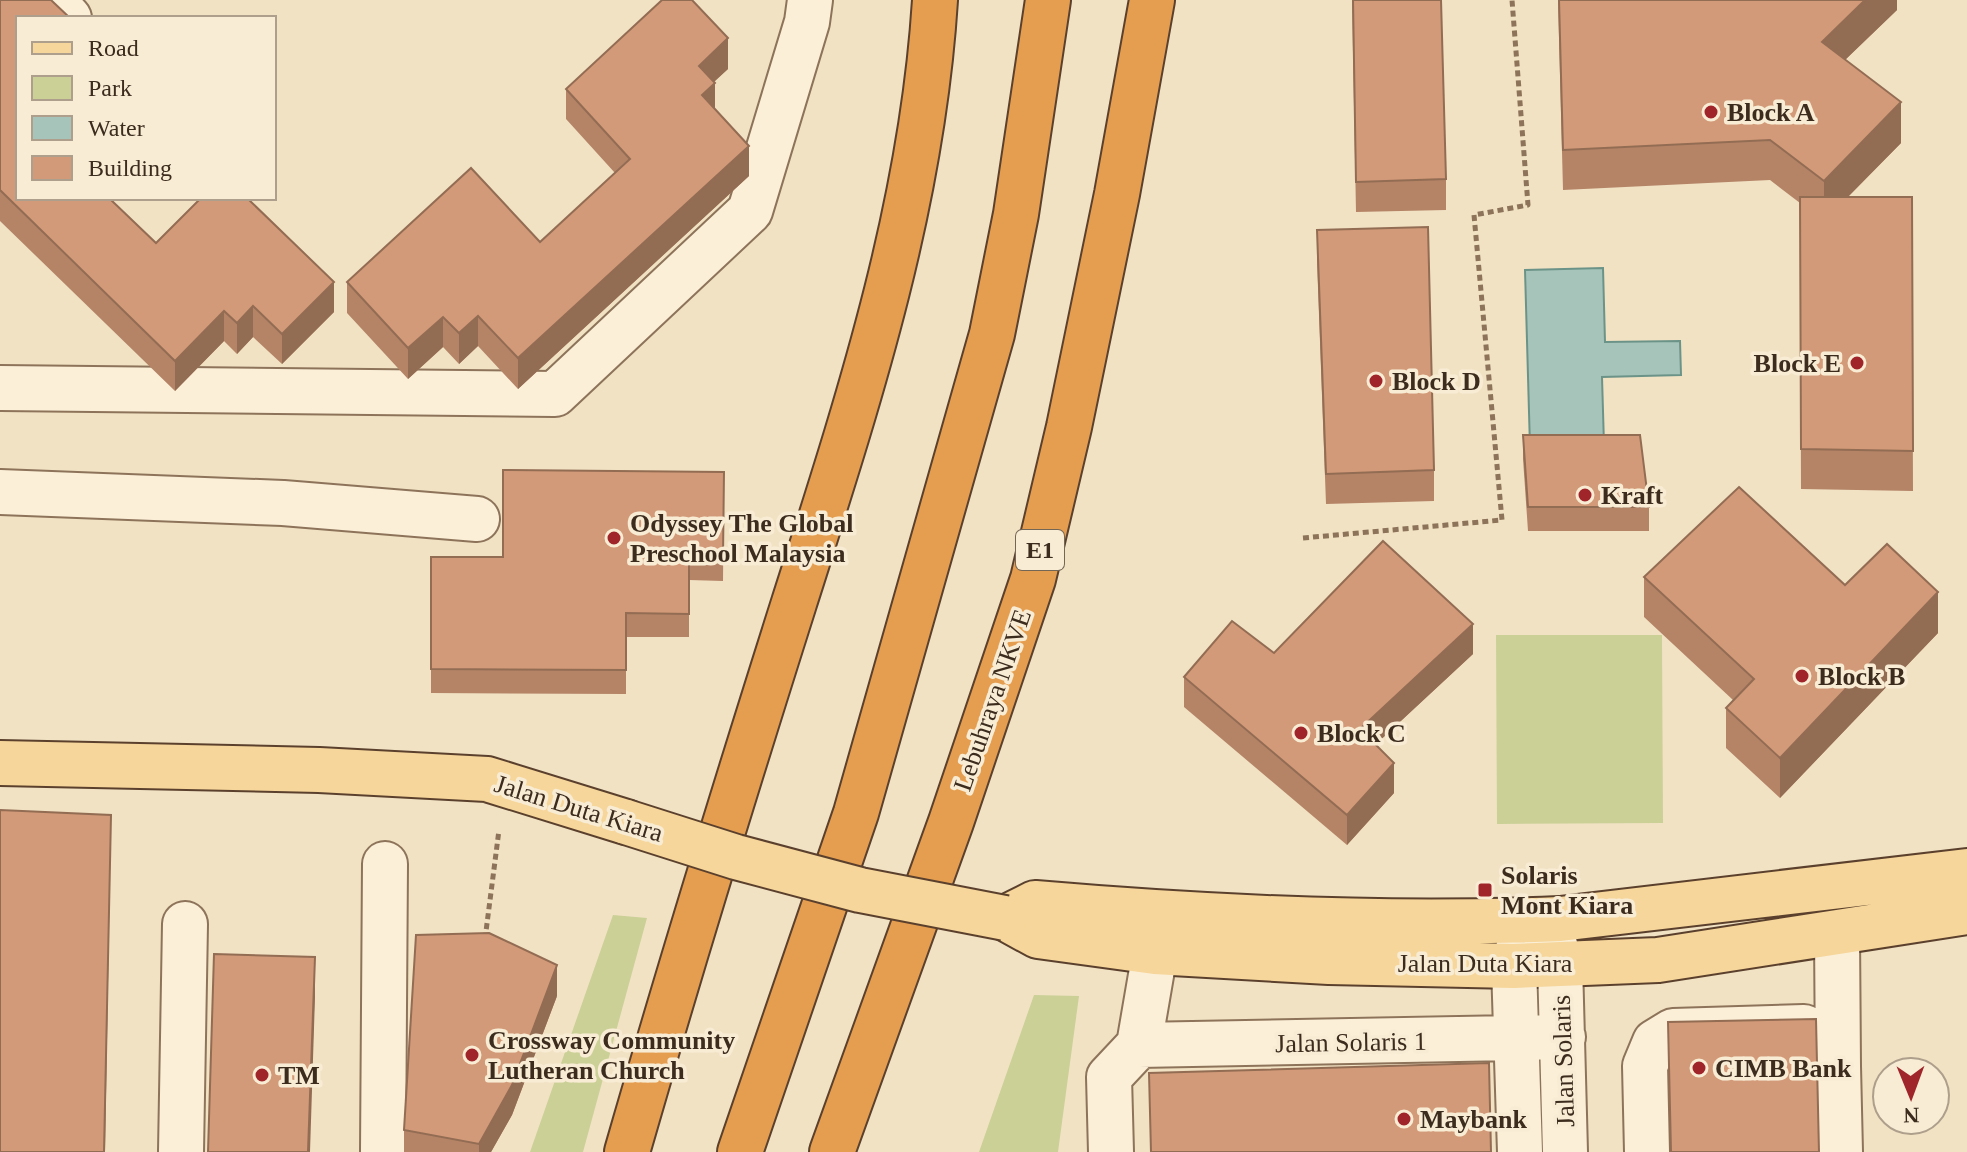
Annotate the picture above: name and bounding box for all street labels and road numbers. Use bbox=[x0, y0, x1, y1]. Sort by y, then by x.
road number: E1 bbox=[1016, 530, 1064, 570]
street label: Lebuhraya NKVE bbox=[948, 606, 1037, 795]
street label: Jalan Duta Kiara bbox=[491, 769, 667, 848]
street label: Jalan Duta Kiara bbox=[1398, 949, 1573, 978]
street label: Jalan Solaris bbox=[1547, 994, 1580, 1128]
street label: Jalan Solaris 1 bbox=[1275, 1027, 1427, 1058]

